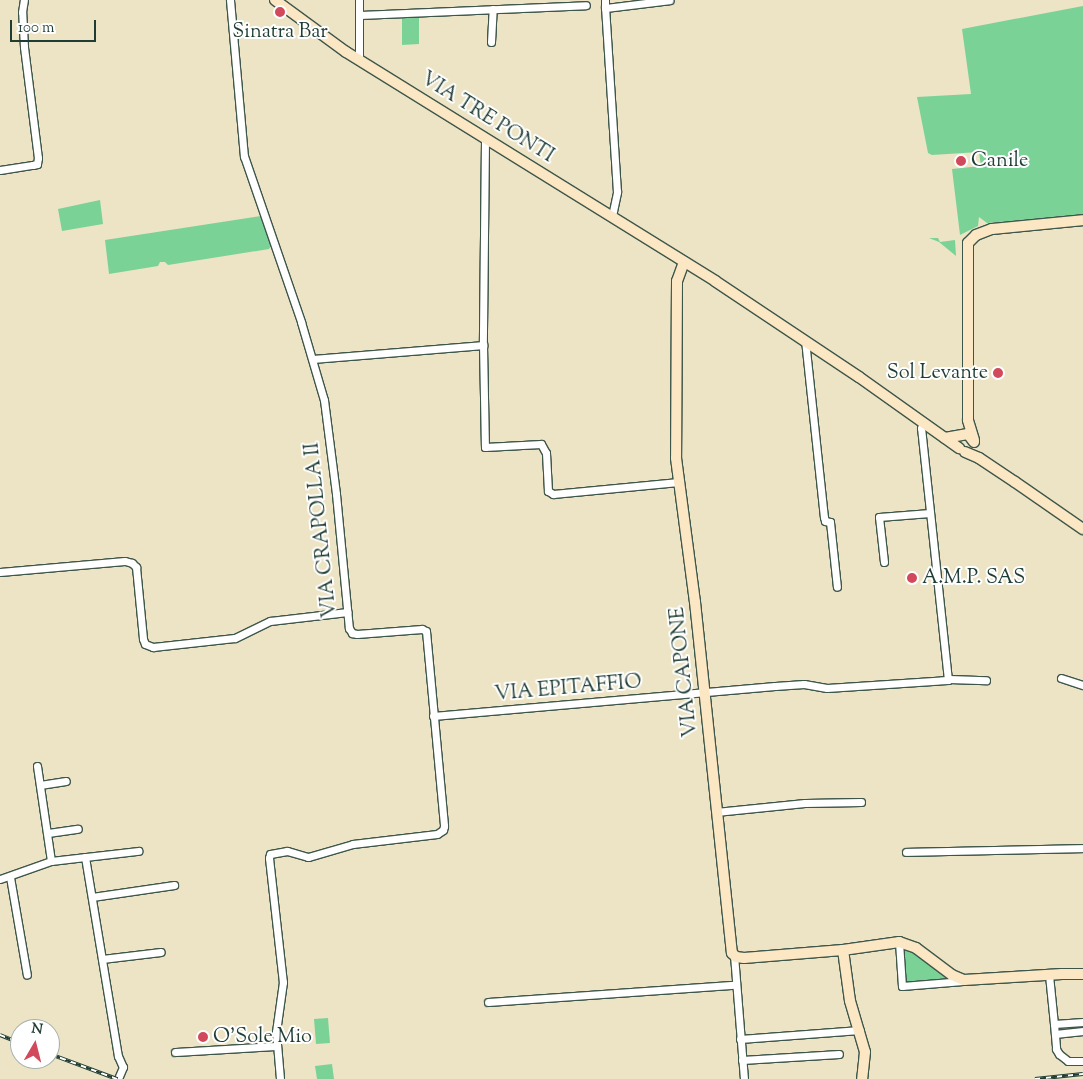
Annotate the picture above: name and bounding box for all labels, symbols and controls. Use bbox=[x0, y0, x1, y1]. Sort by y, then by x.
marker: Sinatra Bar bbox=[274, 6, 286, 18]
scale bar bbox=[12, 10, 99, 42]
text: 100 m bbox=[18, 18, 54, 39]
place label: Sinatra Bar bbox=[232, 20, 328, 44]
street label: VIA TRE PONTI bbox=[416, 67, 558, 169]
place label: Canile bbox=[971, 149, 1028, 173]
marker: Canile bbox=[955, 155, 967, 167]
place label: Sol Levante bbox=[887, 361, 988, 385]
marker: Sol Levante bbox=[992, 367, 1004, 379]
street label: VIA CRAPOLLA II bbox=[301, 441, 343, 619]
place label: A.M.P. SAS bbox=[922, 566, 1025, 590]
marker: A.M.P. SAS bbox=[906, 572, 918, 584]
street label: VIA CAPONE bbox=[666, 606, 704, 738]
street label: VIA EPITAFFIO bbox=[494, 671, 642, 707]
north arrow bbox=[10, 1019, 60, 1069]
text: N bbox=[30, 1019, 44, 1041]
place label: O'Sole Mio bbox=[213, 1025, 312, 1049]
marker: O'Sole Mio bbox=[197, 1031, 209, 1043]

